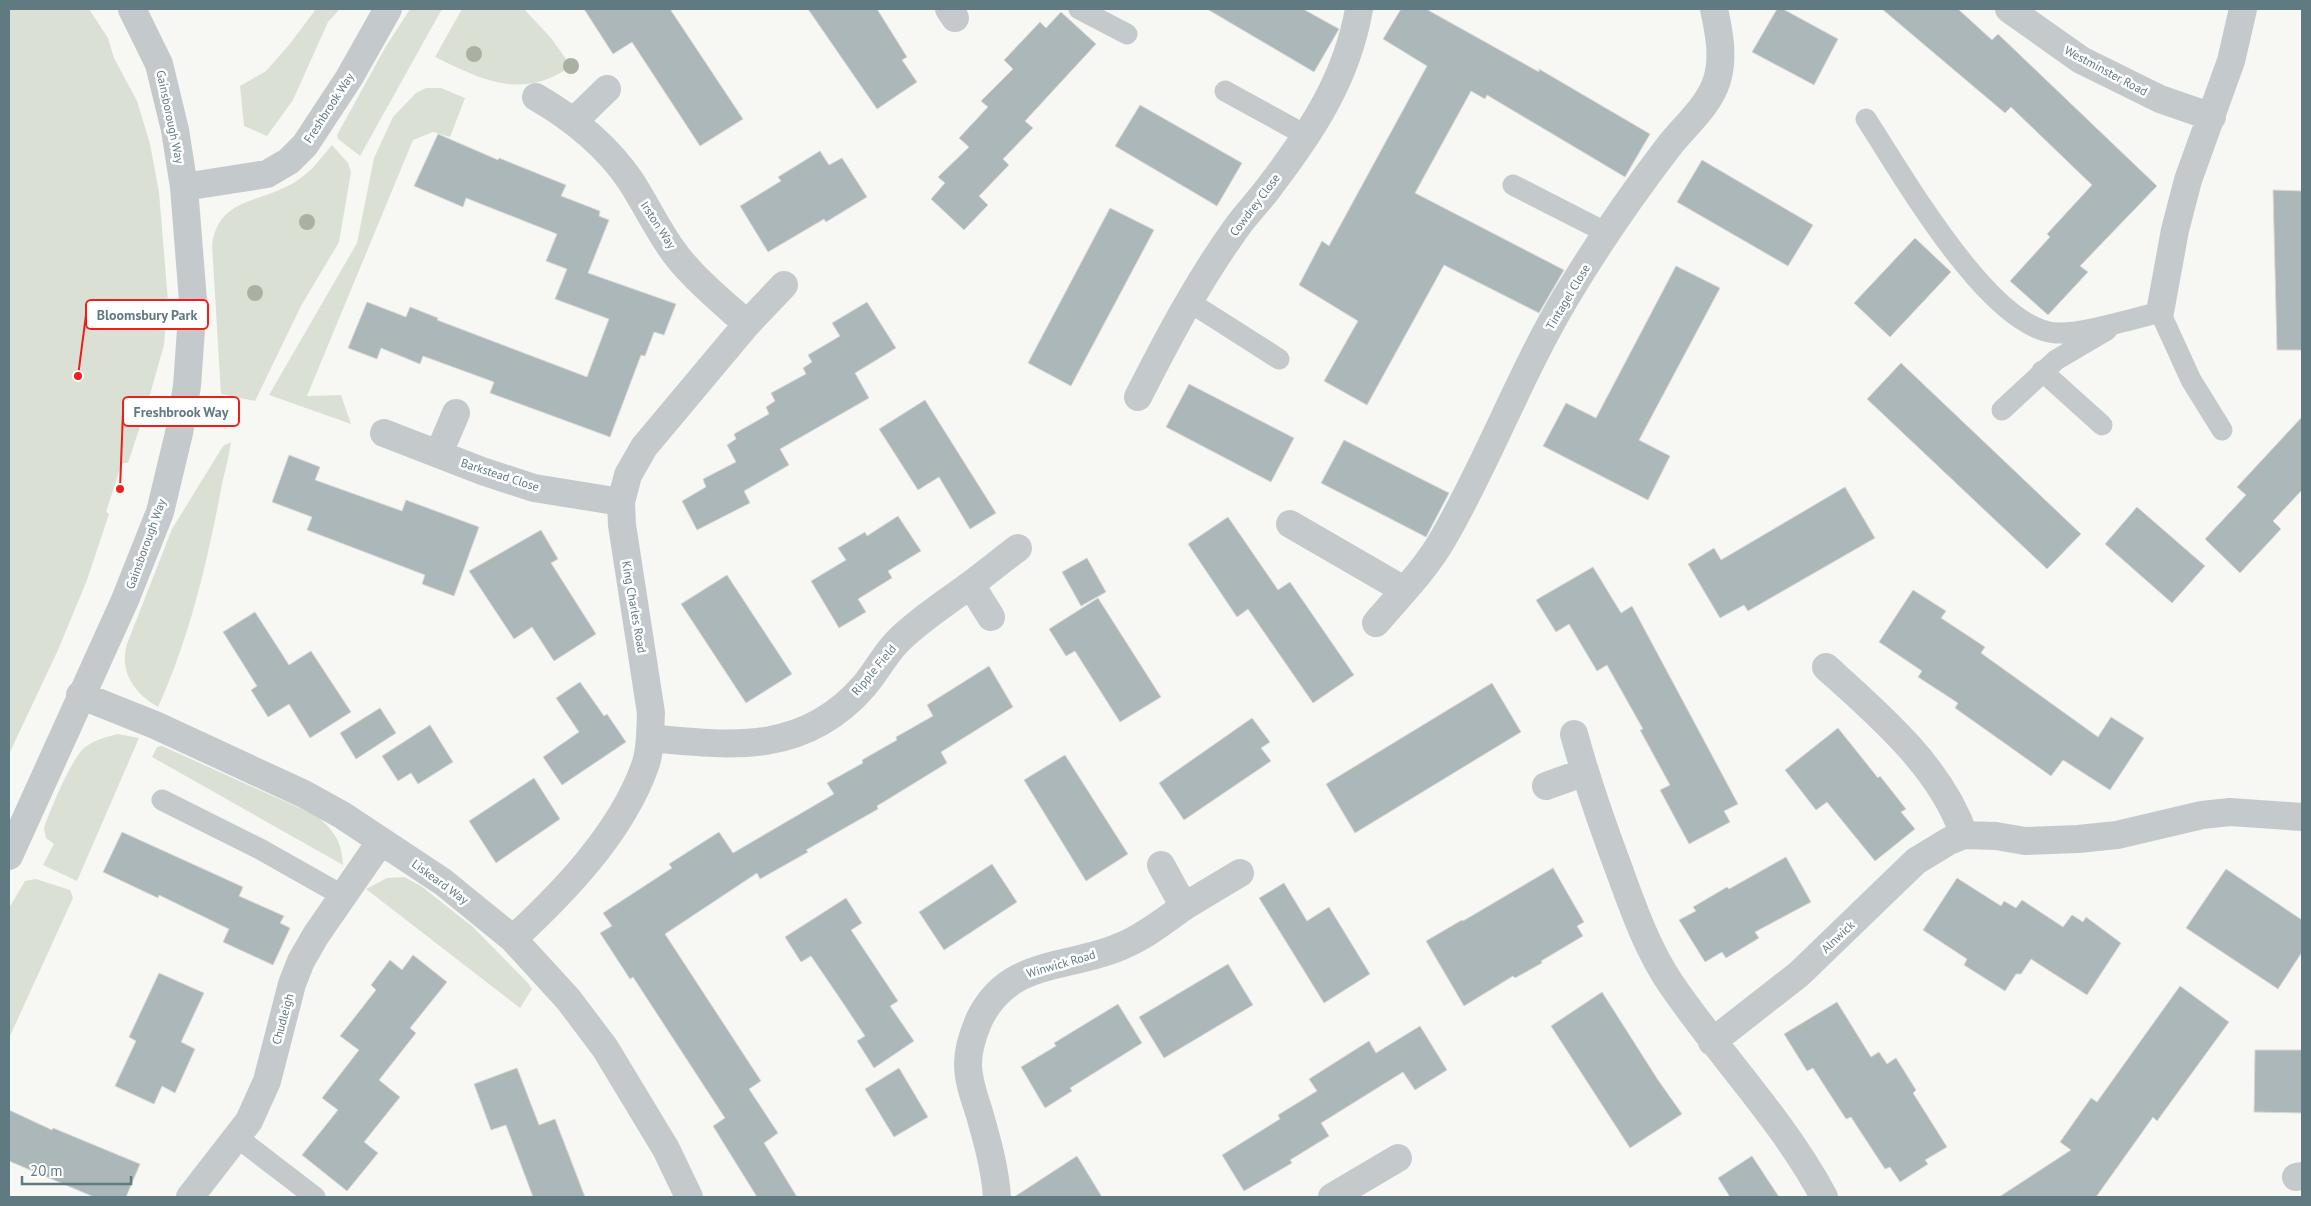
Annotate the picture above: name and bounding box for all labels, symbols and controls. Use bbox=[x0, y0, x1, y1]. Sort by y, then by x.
street label: Westminster Road bbox=[2062, 42, 2150, 99]
street label: Gainsborough Way bbox=[153, 69, 188, 165]
street label: Freshbrook Way bbox=[300, 69, 357, 146]
street label: Cowdrey Close bbox=[1226, 171, 1283, 239]
street label: Irston Way bbox=[638, 198, 680, 252]
street label: Tintagel Close bbox=[1542, 261, 1593, 332]
callout: Bloomsbury Park bbox=[86, 300, 208, 329]
text: Bloomsbury Park bbox=[97, 306, 197, 324]
callout: Freshbrook Way bbox=[123, 397, 239, 426]
text: Freshbrook Way bbox=[134, 403, 229, 421]
street label: Barkstead Close bbox=[459, 455, 541, 494]
street label: Gainsborough Way bbox=[122, 496, 169, 591]
street label: King Charles Road bbox=[619, 560, 650, 654]
street label: Ripple Field bbox=[848, 641, 899, 698]
street label: Liskeard Way bbox=[409, 856, 472, 907]
street label: Alnwick bbox=[1818, 917, 1858, 956]
street label: Winwick Road bbox=[1025, 947, 1097, 981]
street label: Chudleigh bbox=[269, 992, 297, 1046]
scale bar bbox=[22, 1154, 131, 1186]
text: 20 m bbox=[30, 1161, 63, 1180]

